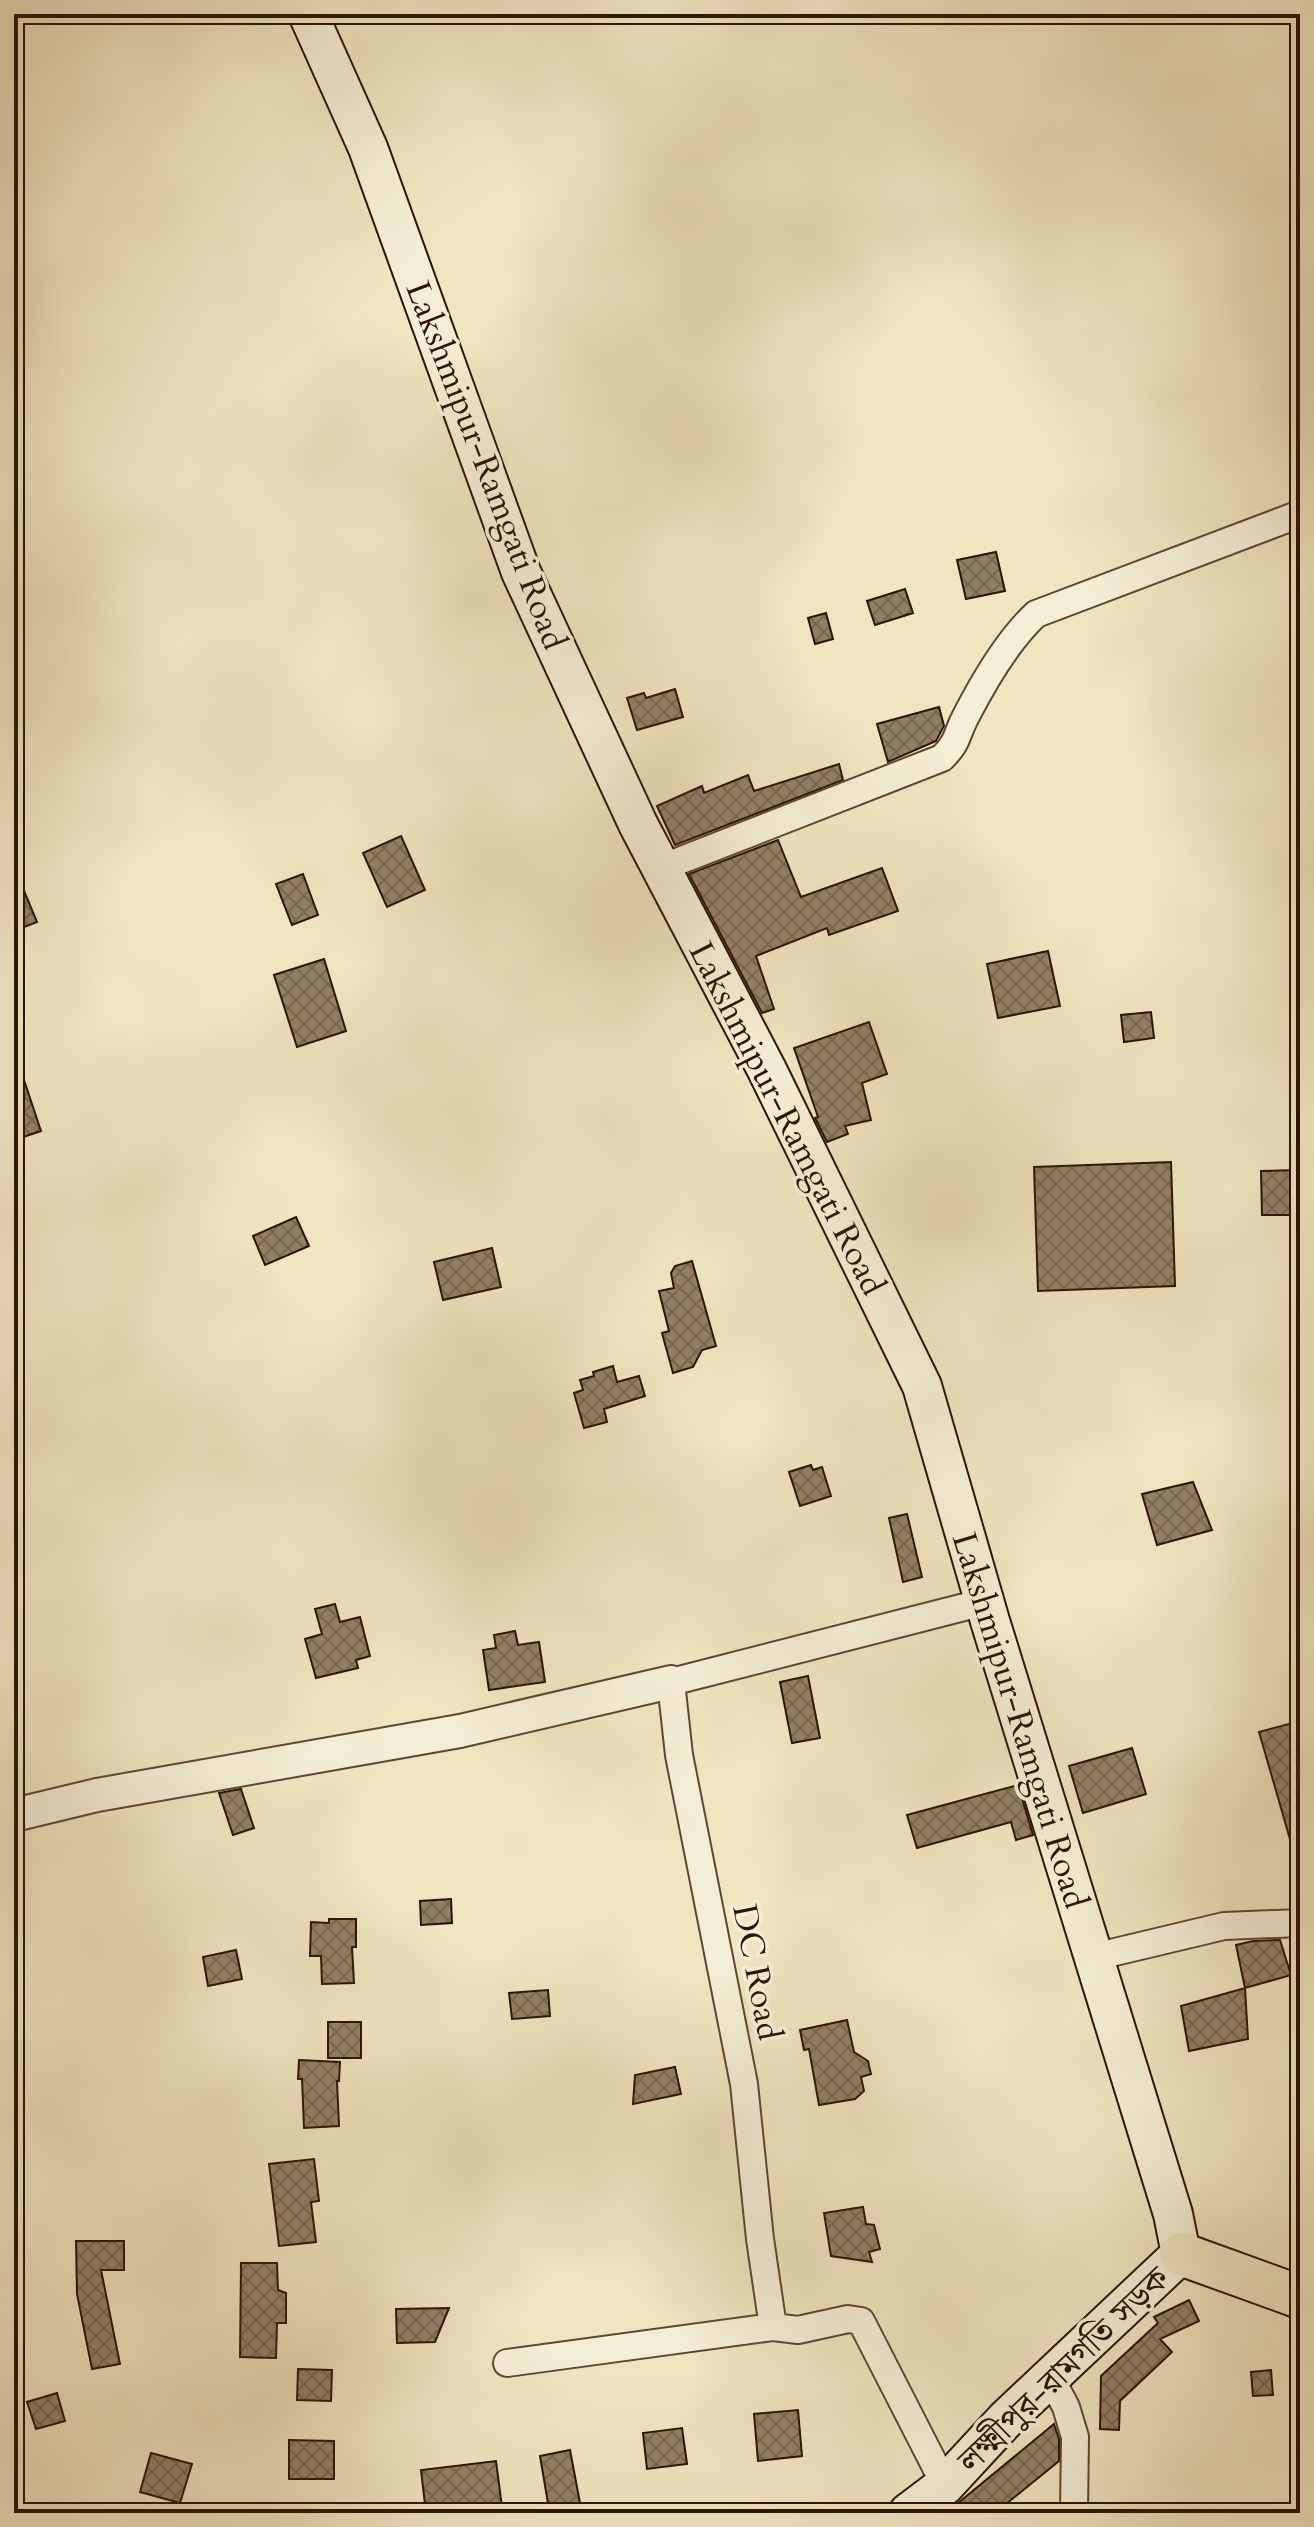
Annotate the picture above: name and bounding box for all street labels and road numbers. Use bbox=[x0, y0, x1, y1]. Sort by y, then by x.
street label: Lakshmipur-Ramgati Road bbox=[395, 275, 578, 656]
street label: Lakshmipur-Ramgati Road bbox=[678, 934, 896, 1303]
street label: Lakshmipur-Ramgati Road bbox=[941, 1527, 1099, 1914]
street label: DC Road bbox=[721, 1900, 793, 2044]
street label: লক্ষ্মীপুর-রামগতি সড়ক bbox=[947, 2256, 1180, 2483]

